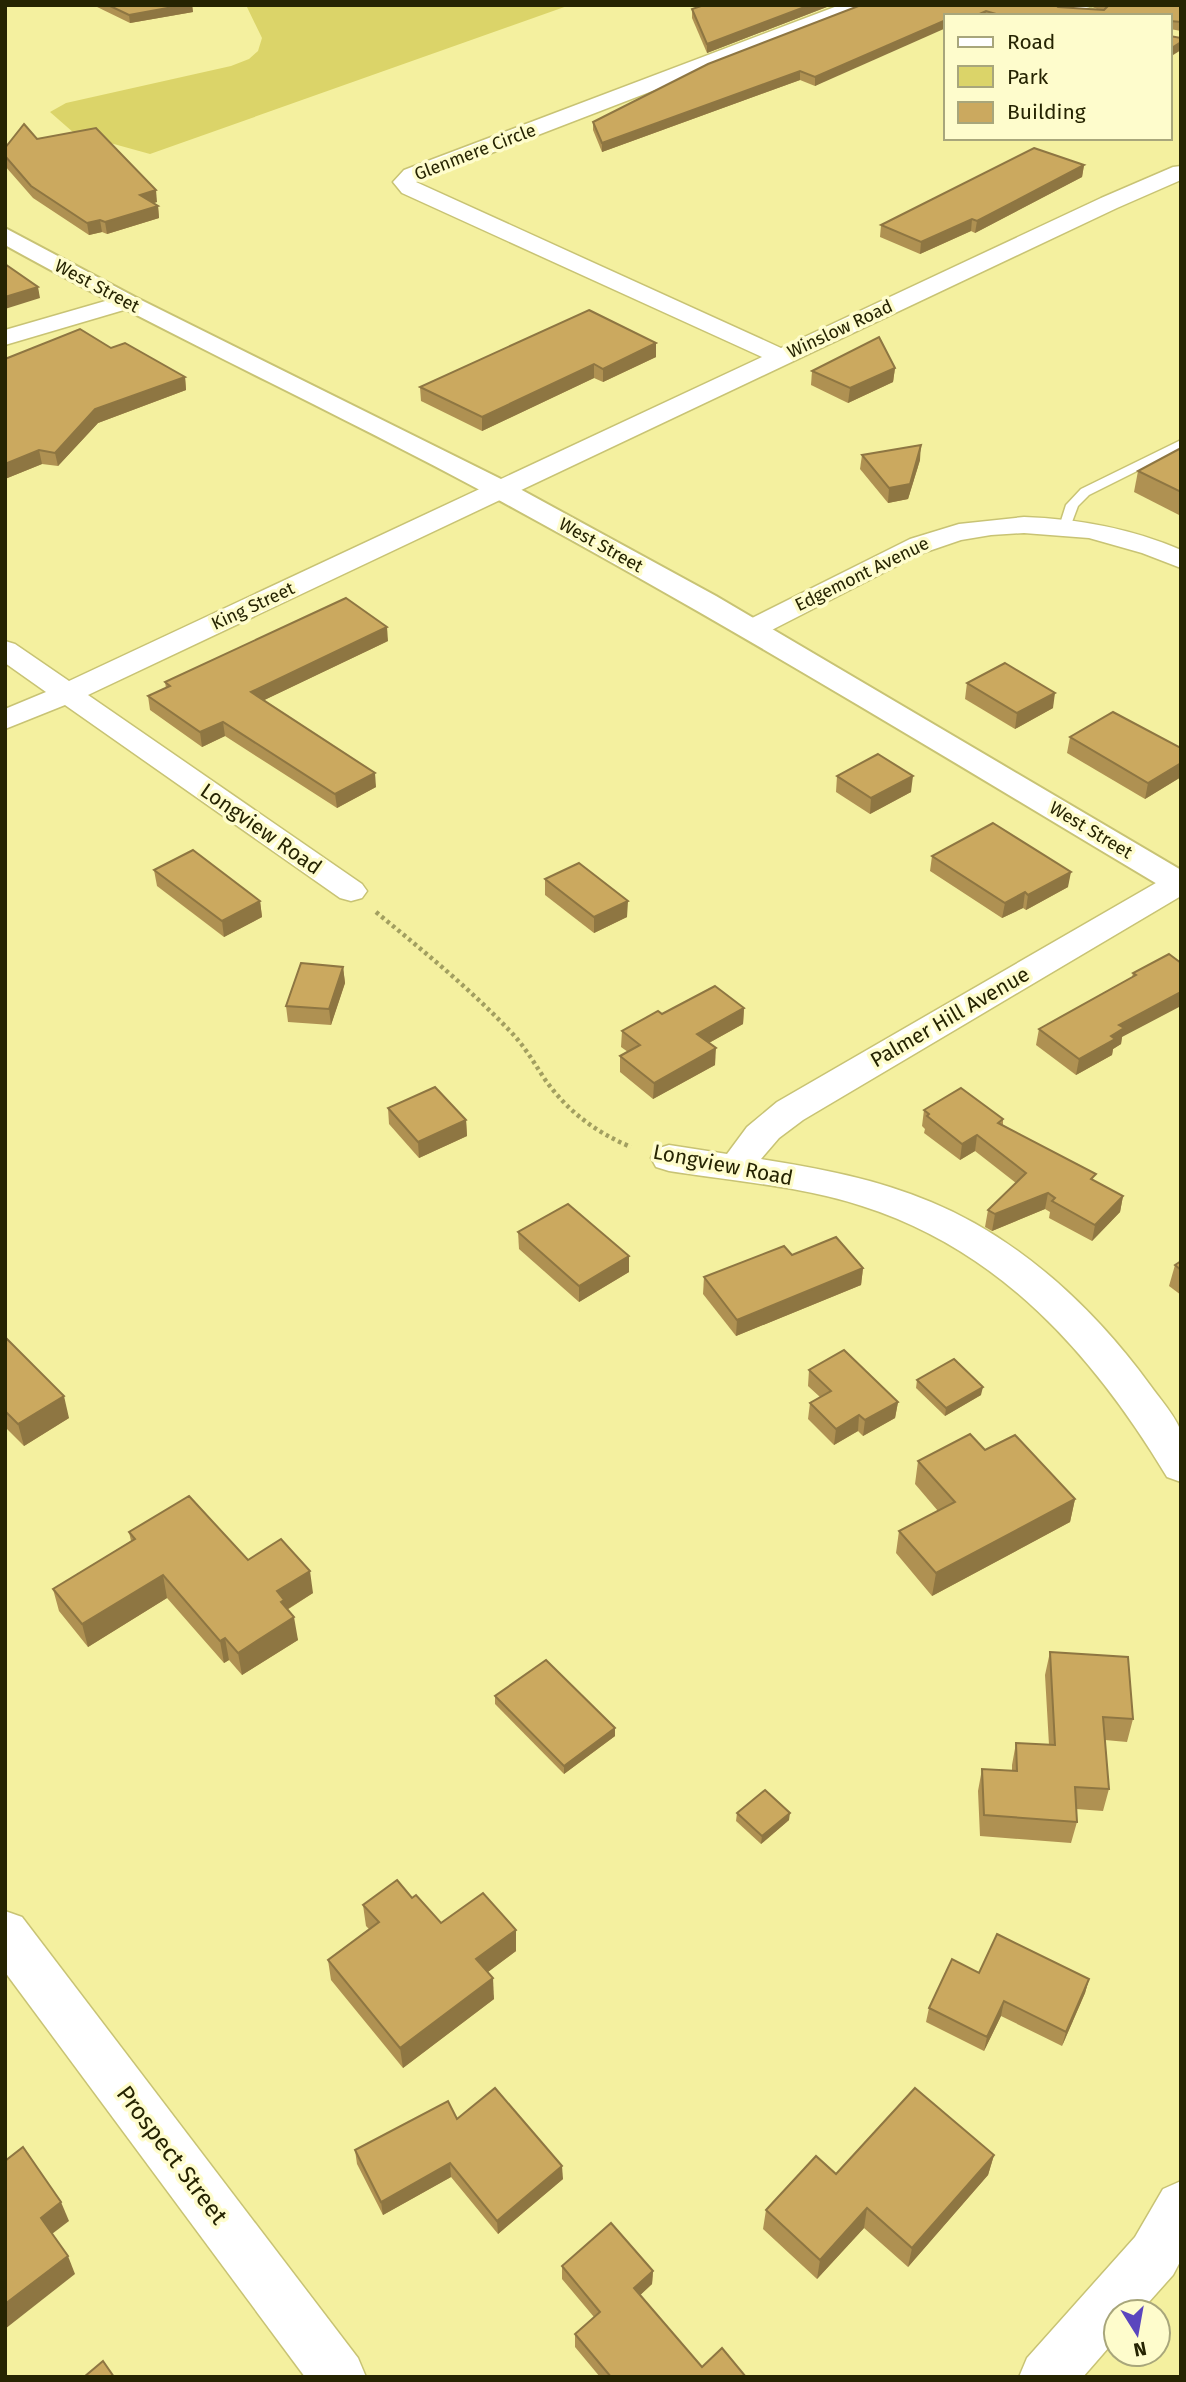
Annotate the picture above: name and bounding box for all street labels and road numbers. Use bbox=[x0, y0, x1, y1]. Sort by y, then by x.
street label: Glenmere Circle bbox=[411, 119, 539, 185]
street label: West Street bbox=[51, 254, 144, 318]
street label: Winslow Road bbox=[784, 295, 896, 363]
street label: West Street bbox=[555, 513, 647, 577]
street label: Edgemont Avenue bbox=[791, 532, 933, 616]
street label: King Street bbox=[208, 577, 299, 635]
street label: Longview Road bbox=[195, 778, 327, 880]
street label: West Street bbox=[1045, 797, 1137, 864]
street label: Palmer Hill Avenue bbox=[866, 961, 1034, 1073]
street label: Longview Road bbox=[651, 1139, 795, 1191]
street label: Prospect Street bbox=[111, 2080, 233, 2230]

